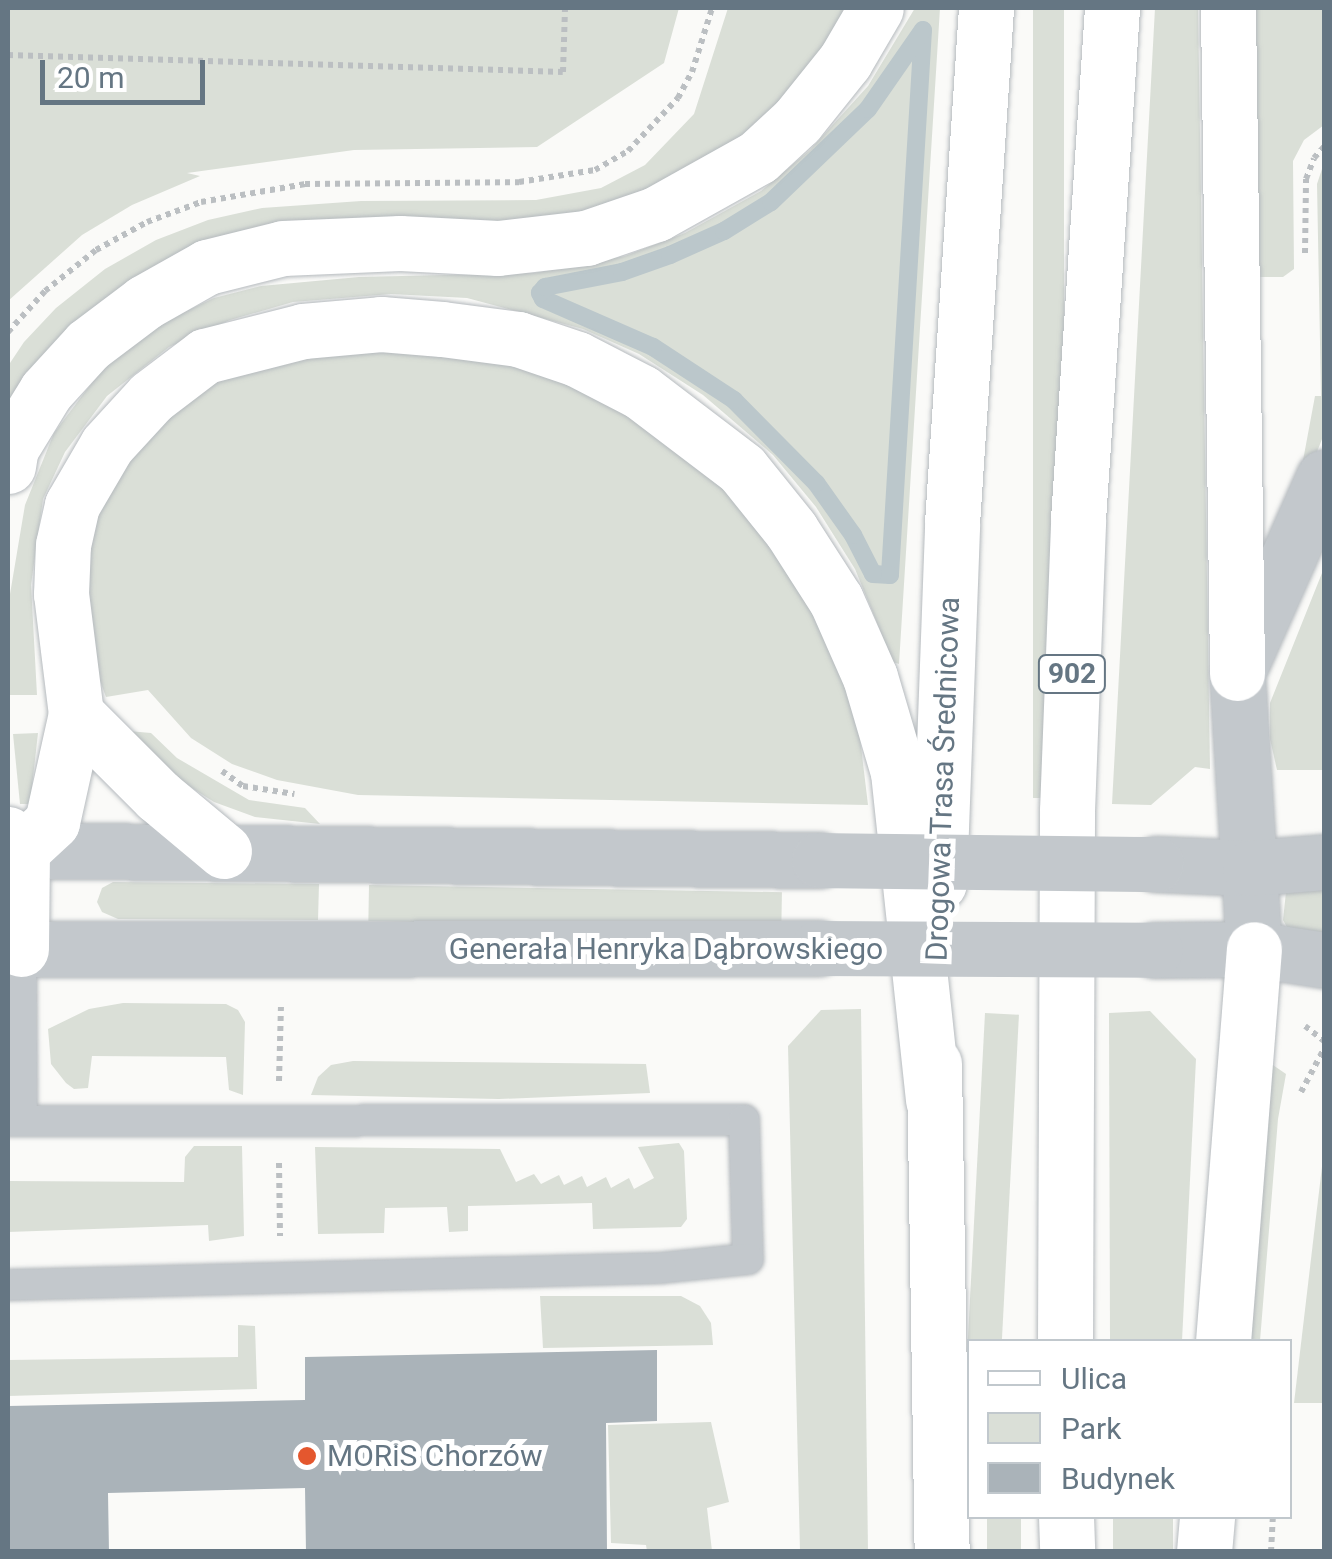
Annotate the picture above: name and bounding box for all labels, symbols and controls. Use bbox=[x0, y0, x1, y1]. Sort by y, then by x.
scale bar bbox=[45, 40, 210, 102]
text: 20 m bbox=[57, 60, 124, 95]
street label: Drogowa Trasa Średnicowa bbox=[919, 596, 967, 962]
road number: 902 bbox=[1037, 651, 1107, 697]
street label: Generała Henryka Dąbrowskiego bbox=[449, 931, 883, 967]
legend bbox=[967, 1339, 1292, 1519]
text: Ulica bbox=[1061, 1361, 1127, 1396]
text: Park bbox=[1061, 1411, 1121, 1446]
place label: MORiS Chorzów bbox=[327, 1438, 542, 1474]
marker: MORiS Chorzów bbox=[296, 1445, 318, 1467]
text: Budynek bbox=[1061, 1461, 1175, 1496]

